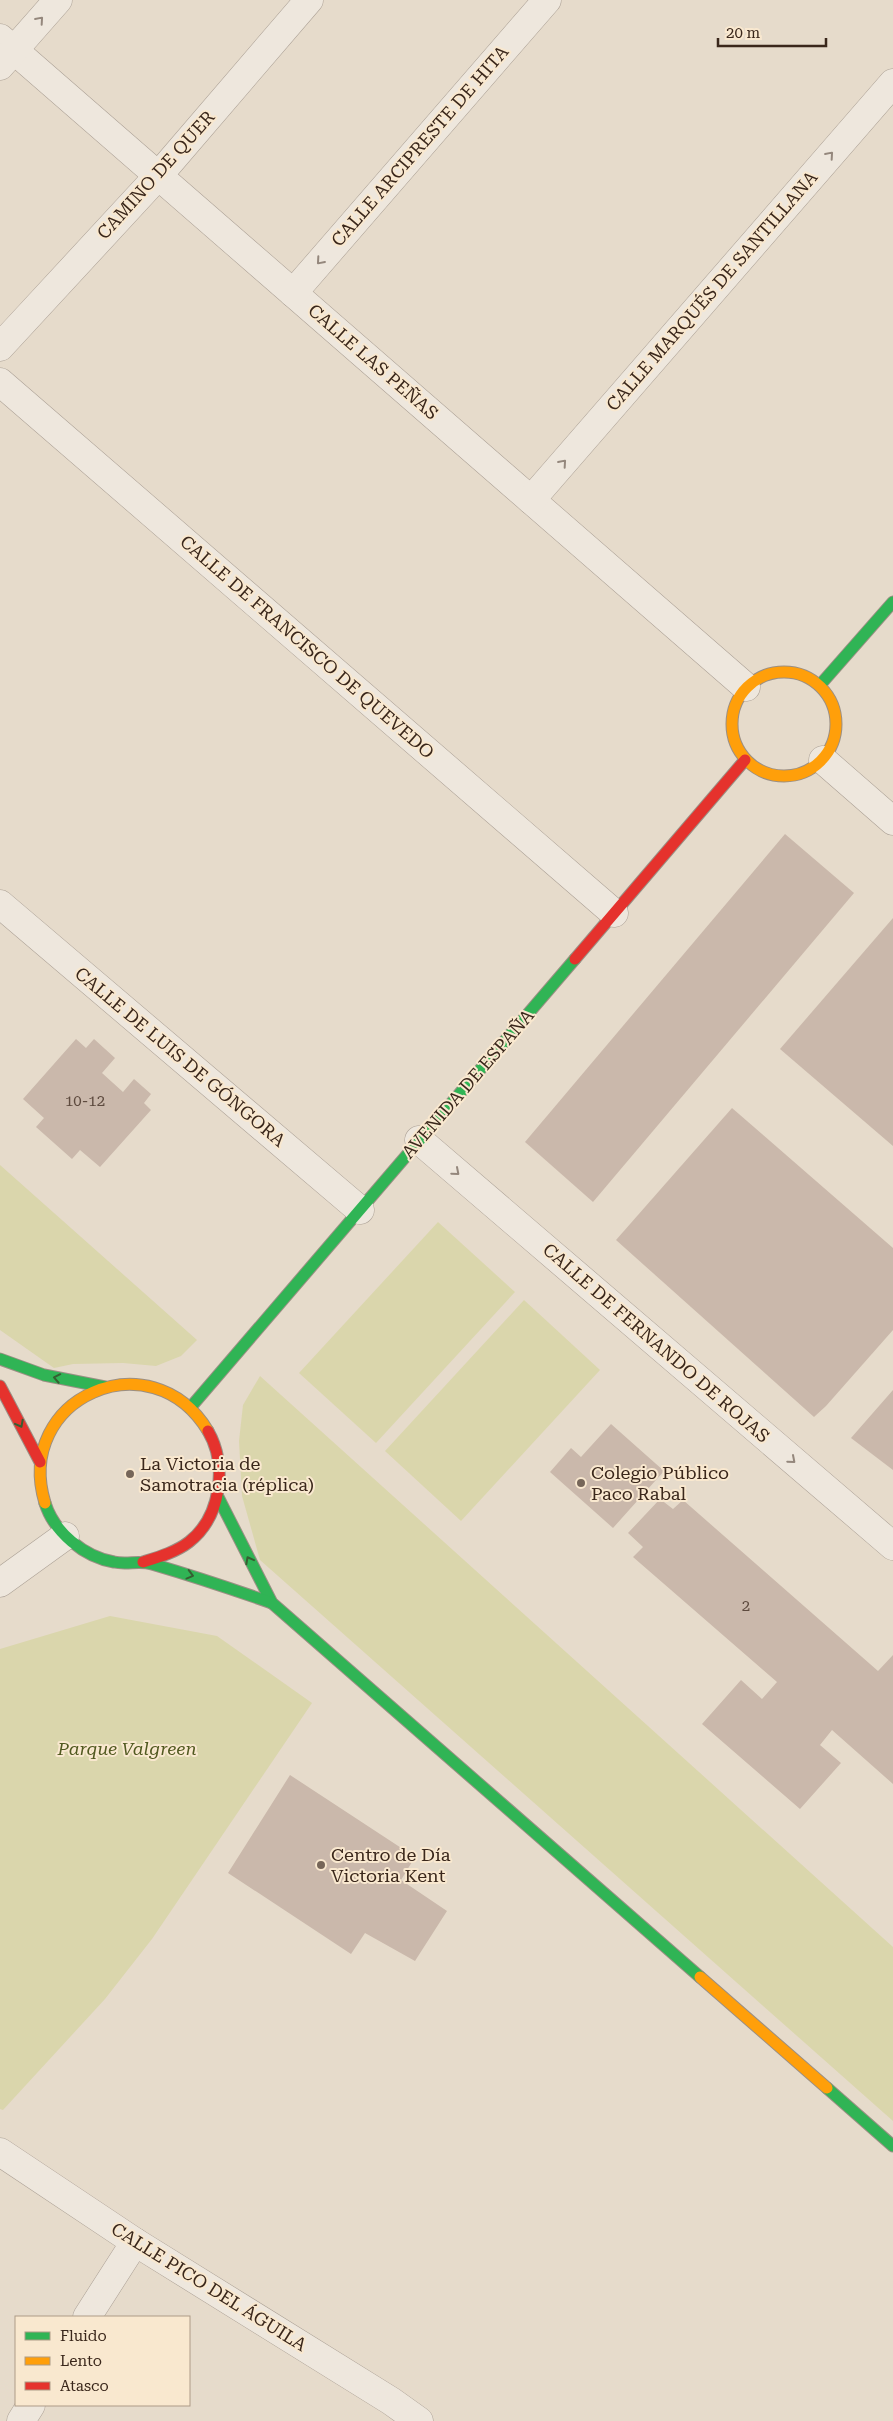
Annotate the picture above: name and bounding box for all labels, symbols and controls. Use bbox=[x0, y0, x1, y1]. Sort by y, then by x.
scale bar bbox=[718, 15, 826, 47]
one-way arrow bbox=[35, 16, 44, 25]
text: 20 m bbox=[726, 24, 761, 42]
street label: CALLE ARCIPRESTE DE HITA bbox=[327, 41, 513, 250]
street label: CAMINO DE QUER bbox=[92, 106, 219, 243]
one-way arrow bbox=[824, 152, 833, 161]
street label: CALLE MARQUÉS DE SANTILLANA bbox=[602, 166, 822, 415]
one-way arrow bbox=[317, 256, 326, 265]
street label: CALLE LAS PEÑAS bbox=[304, 300, 443, 424]
one-way arrow bbox=[558, 460, 567, 469]
street label: CALLE DE FRANCISCO DE QUEVEDO bbox=[176, 531, 438, 763]
street label: CALLE DE LUIS DE GÓNGORA bbox=[71, 962, 290, 1151]
street label: AVENIDA DE ESPAÑA bbox=[397, 1005, 538, 1162]
house number: 10-12 bbox=[65, 1092, 105, 1110]
one-way arrow bbox=[451, 1166, 460, 1175]
street label: CALLE DE FERNANDO DE ROJAS bbox=[539, 1239, 774, 1447]
one-way arrow bbox=[53, 1373, 61, 1383]
one-way arrow bbox=[14, 1419, 24, 1428]
place label: La Victoria de Samotracia (réplica) bbox=[140, 1453, 314, 1495]
one-way arrow bbox=[786, 1454, 795, 1463]
place label: Colegio Público Paco Rabal bbox=[591, 1462, 729, 1504]
marker: La Victoria de Samotracia (réplica) bbox=[124, 1468, 136, 1480]
marker: Colegio Público Paco Rabal bbox=[575, 1477, 587, 1489]
one-way arrow bbox=[246, 1556, 256, 1565]
one-way arrow bbox=[185, 1569, 193, 1579]
house number: 2 bbox=[742, 1597, 750, 1615]
park label: Parque Valgreen bbox=[56, 1738, 197, 1759]
place label: Centro de Día Victoria Kent bbox=[331, 1844, 451, 1886]
marker: Centro de Día Victoria Kent bbox=[315, 1859, 327, 1871]
street label: CALLE PICO DEL ÁGUILA bbox=[108, 2218, 311, 2356]
legend bbox=[15, 2316, 190, 2406]
text: Fluido bbox=[60, 2327, 107, 2345]
text: Lento bbox=[60, 2352, 102, 2370]
text: Atasco bbox=[60, 2377, 109, 2395]

